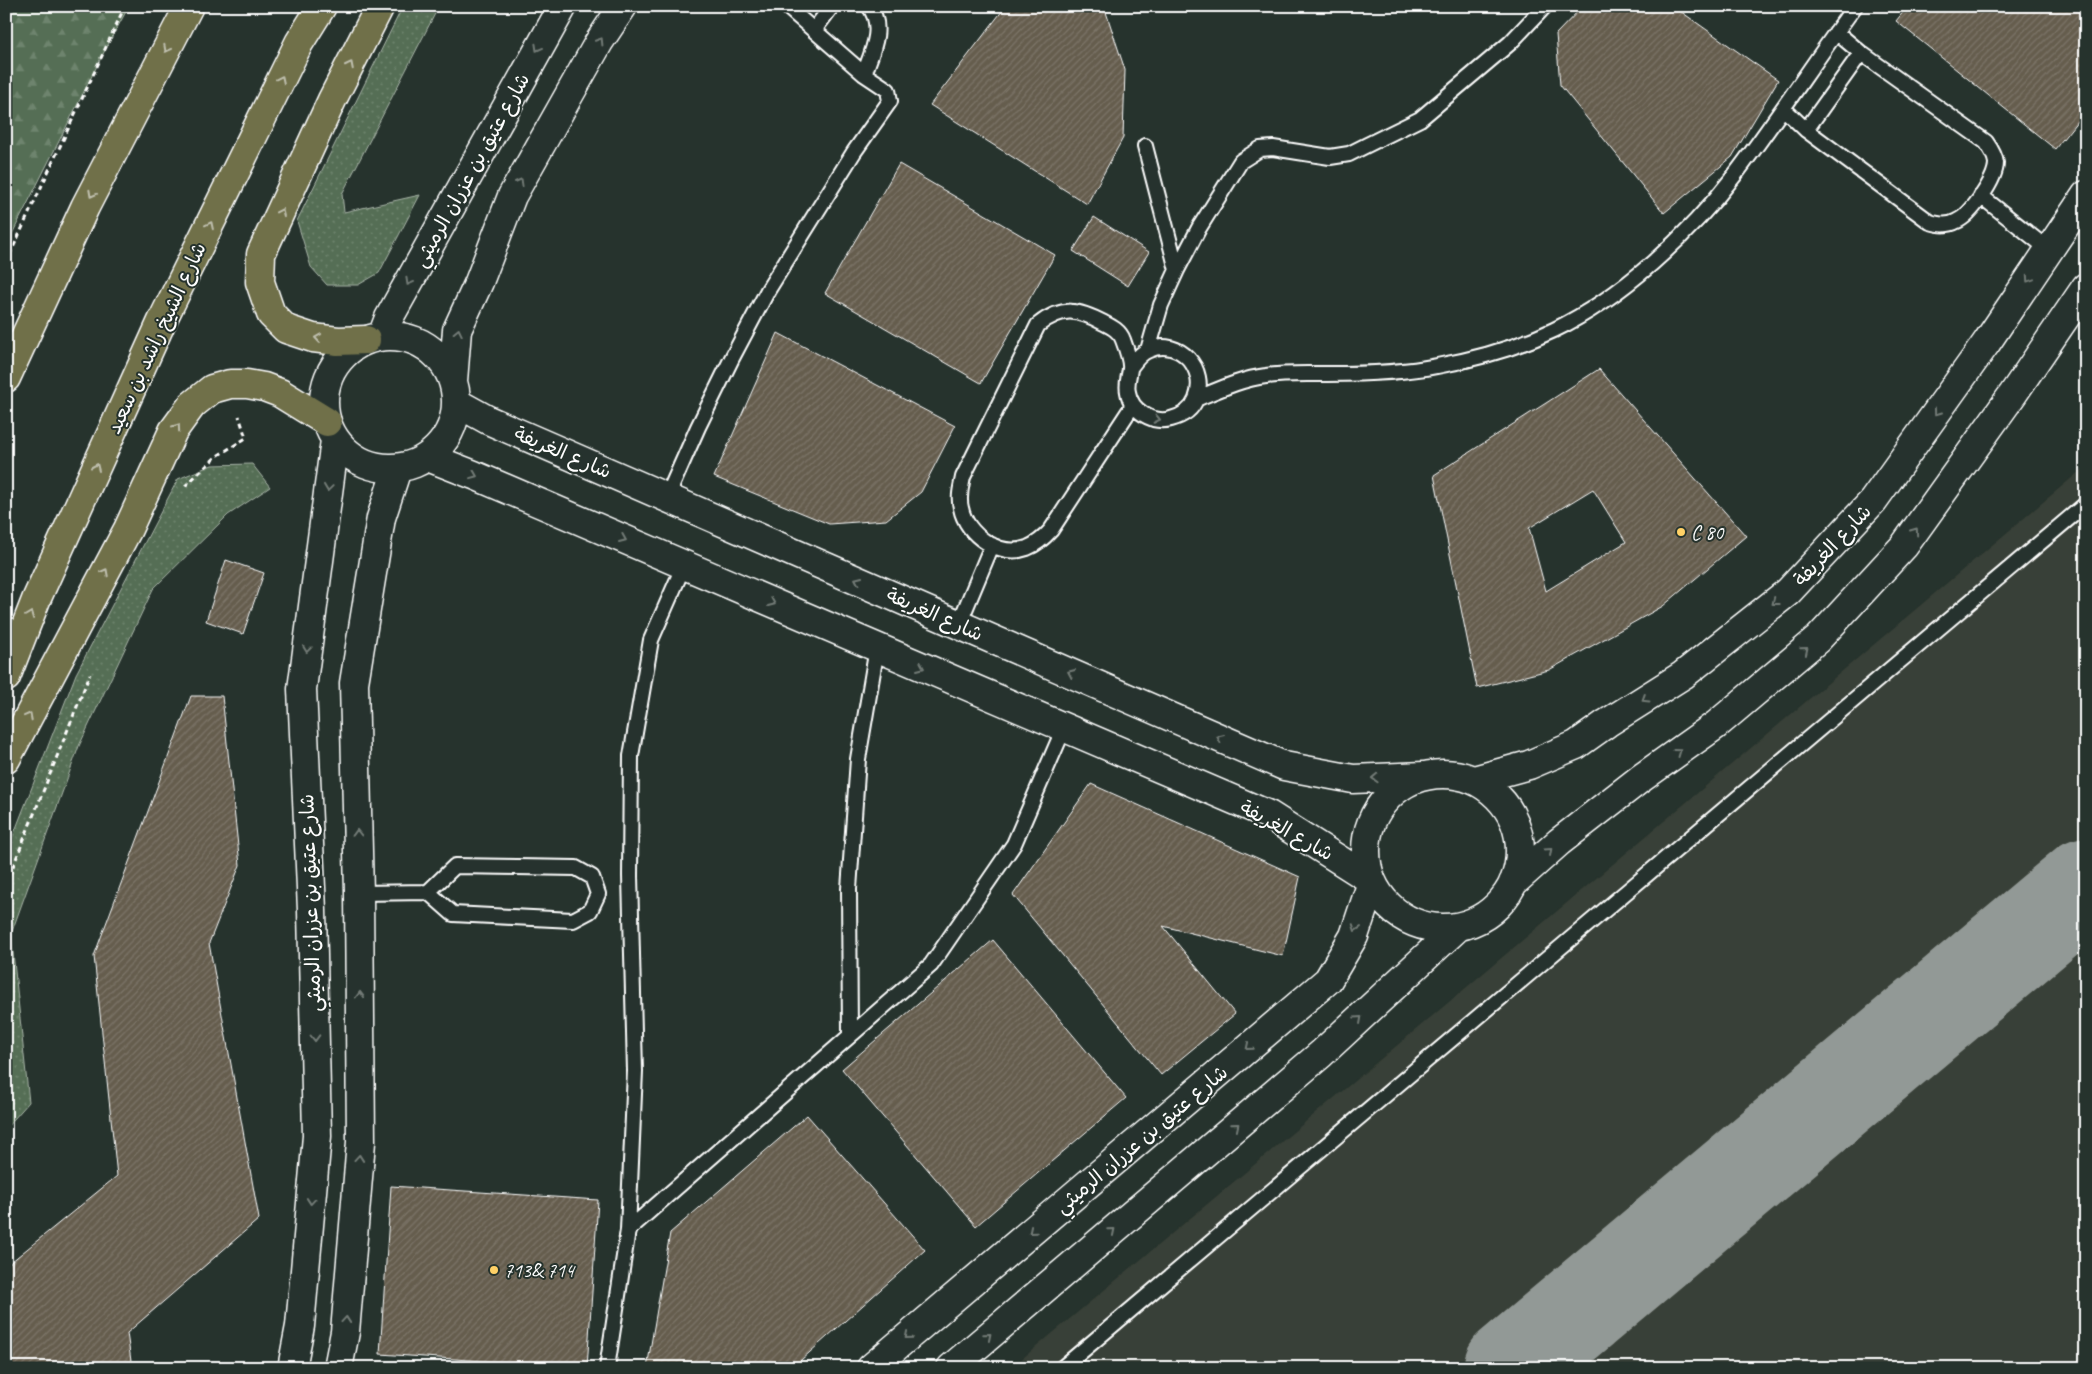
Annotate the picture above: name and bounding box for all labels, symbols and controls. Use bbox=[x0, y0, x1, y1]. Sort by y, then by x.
one-way arrow bbox=[594, 38, 604, 47]
one-way arrow bbox=[535, 43, 545, 52]
one-way arrow bbox=[163, 44, 173, 53]
one-way arrow bbox=[344, 61, 354, 70]
street label: شارع عتيق بن عزران الرميثي bbox=[408, 69, 540, 274]
one-way arrow bbox=[275, 75, 286, 84]
one-way arrow bbox=[513, 179, 523, 188]
one-way arrow bbox=[88, 188, 98, 197]
one-way arrow bbox=[275, 208, 285, 217]
one-way arrow bbox=[204, 221, 214, 230]
street label: شارع الشيخ راشد بن سعيد bbox=[101, 239, 213, 438]
one-way arrow bbox=[2026, 274, 2036, 283]
one-way arrow bbox=[405, 277, 415, 286]
one-way arrow bbox=[453, 328, 463, 337]
one-way arrow bbox=[313, 333, 321, 344]
one-way arrow bbox=[1934, 406, 1942, 415]
one-way arrow bbox=[1152, 413, 1161, 423]
street label: شارع الغريفة bbox=[510, 421, 615, 485]
one-way arrow bbox=[171, 423, 180, 432]
one-way arrow bbox=[90, 463, 100, 472]
one-way arrow bbox=[469, 469, 477, 479]
one-way arrow bbox=[324, 484, 334, 492]
street label: شارع الغريفة bbox=[1788, 499, 1877, 592]
place label: C 80 bbox=[1691, 520, 1725, 545]
marker: C 80 bbox=[1675, 526, 1687, 538]
one-way arrow bbox=[1909, 527, 1918, 537]
one-way arrow bbox=[618, 532, 627, 543]
one-way arrow bbox=[99, 568, 109, 577]
one-way arrow bbox=[854, 576, 863, 587]
street label: شارع الغريفة bbox=[882, 582, 987, 648]
one-way arrow bbox=[767, 596, 776, 607]
one-way arrow bbox=[1772, 597, 1781, 605]
one-way arrow bbox=[24, 611, 34, 620]
one-way arrow bbox=[302, 645, 313, 653]
one-way arrow bbox=[1799, 647, 1808, 656]
one-way arrow bbox=[917, 661, 925, 671]
one-way arrow bbox=[1067, 669, 1076, 680]
one-way arrow bbox=[1641, 692, 1650, 702]
one-way arrow bbox=[23, 712, 33, 721]
one-way arrow bbox=[1216, 733, 1225, 744]
one-way arrow bbox=[1672, 749, 1682, 758]
one-way arrow bbox=[1371, 772, 1379, 783]
street label: شارع عتيق بن عزران الرميثي bbox=[294, 793, 332, 1013]
street label: شارع الغريفة bbox=[1235, 795, 1338, 867]
one-way arrow bbox=[352, 829, 363, 837]
one-way arrow bbox=[1544, 848, 1553, 857]
one-way arrow bbox=[1352, 924, 1362, 932]
one-way arrow bbox=[354, 991, 365, 999]
one-way arrow bbox=[1353, 1016, 1362, 1025]
one-way arrow bbox=[309, 1035, 320, 1043]
one-way arrow bbox=[1246, 1041, 1255, 1050]
street label: شارع عتيق بن عزران الرميثي bbox=[1050, 1060, 1236, 1223]
one-way arrow bbox=[1230, 1123, 1239, 1132]
one-way arrow bbox=[354, 1153, 365, 1161]
one-way arrow bbox=[305, 1197, 316, 1205]
one-way arrow bbox=[1028, 1226, 1037, 1235]
one-way arrow bbox=[1107, 1228, 1116, 1237]
place label: 713& 714 bbox=[504, 1258, 576, 1283]
marker: 713& 714 bbox=[488, 1264, 500, 1276]
one-way arrow bbox=[340, 1315, 351, 1323]
one-way arrow bbox=[904, 1331, 913, 1340]
one-way arrow bbox=[983, 1333, 992, 1342]

